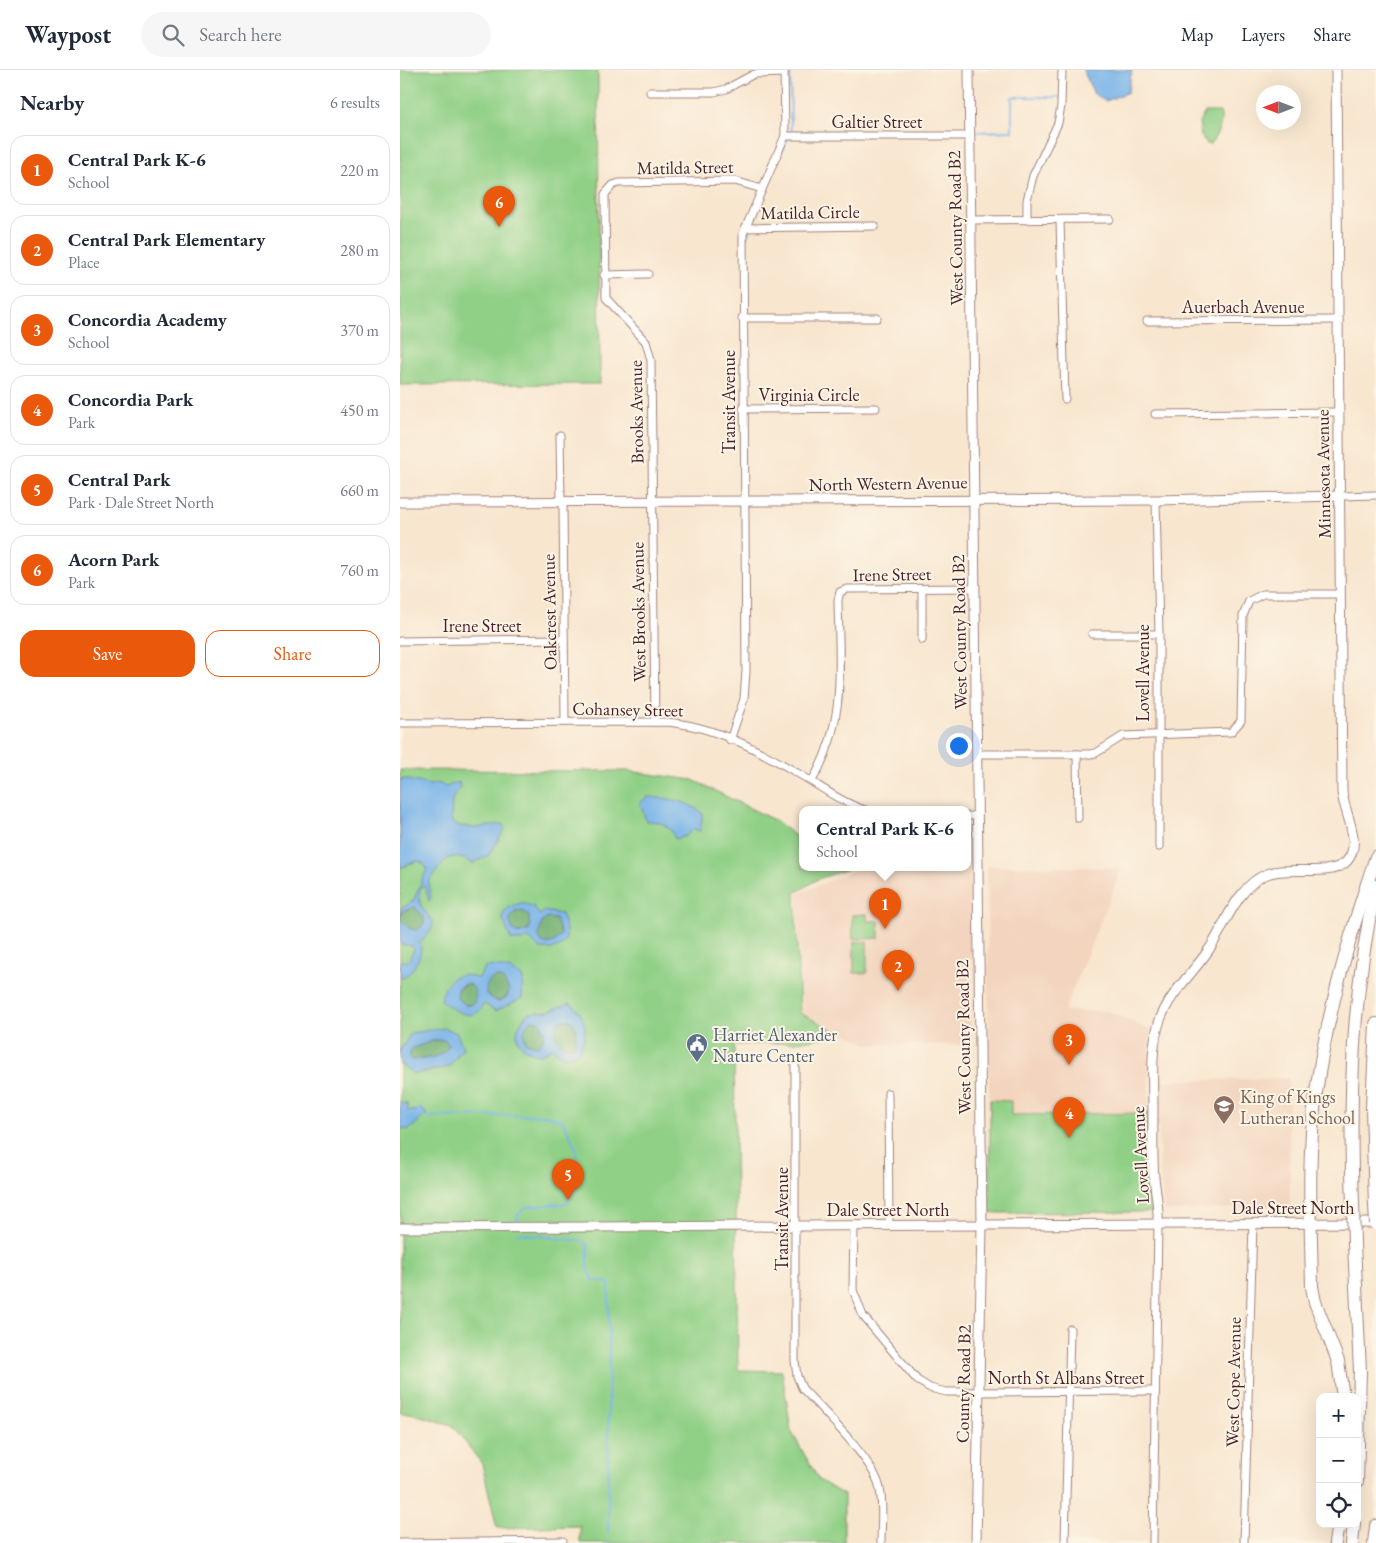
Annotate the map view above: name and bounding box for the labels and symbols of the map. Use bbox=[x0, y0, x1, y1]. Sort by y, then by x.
north arrow bbox=[1256, 85, 1301, 130]
street label: Galtier Street bbox=[832, 110, 923, 133]
street label: West County Road B2 bbox=[942, 150, 968, 306]
street label: Matilda Street bbox=[636, 155, 734, 179]
pin: 6 bbox=[483, 186, 515, 227]
street label: Matilda Circle bbox=[760, 200, 860, 224]
street label: Auerbach Avenue bbox=[1181, 295, 1304, 318]
street label: Transit Avenue bbox=[717, 350, 740, 454]
street label: Brooks Avenue bbox=[624, 360, 648, 464]
street label: Virginia Circle bbox=[759, 383, 859, 406]
street label: Minnesota Avenue bbox=[1310, 409, 1336, 539]
street label: North Western Avenue bbox=[808, 470, 968, 496]
street label: West Brooks Avenue bbox=[625, 542, 651, 682]
street label: Oakcrest Avenue bbox=[536, 554, 562, 670]
street label: West County Road B2 bbox=[946, 554, 972, 710]
street label: Irene Street bbox=[852, 562, 932, 586]
street label: Irene Street bbox=[443, 614, 522, 637]
street label: Lovell Avenue bbox=[1131, 624, 1154, 722]
street label: Cohansey Street bbox=[572, 697, 684, 721]
your location bbox=[946, 733, 972, 759]
pin: 1 bbox=[869, 888, 901, 929]
pin: 2 bbox=[882, 950, 914, 991]
street label: West County Road B2 bbox=[950, 959, 976, 1115]
place label: Harriet Alexander Nature Center bbox=[713, 1023, 837, 1067]
pin: 3 bbox=[1053, 1024, 1085, 1065]
public building icon: Harriet Alexander Nature Center bbox=[685, 1032, 709, 1063]
place label: King of Kings Lutheran School bbox=[1240, 1085, 1355, 1129]
school or university icon: King of Kings Lutheran School bbox=[1212, 1094, 1236, 1125]
pin: 4 bbox=[1053, 1097, 1085, 1138]
street label: Lovell Avenue bbox=[1126, 1106, 1154, 1204]
pin: 5 bbox=[552, 1159, 584, 1200]
street label: Transit Avenue bbox=[770, 1167, 793, 1271]
street label: Dale Street North bbox=[1232, 1196, 1354, 1219]
street label: Dale Street North bbox=[827, 1198, 949, 1221]
street label: West Cope Avenue bbox=[1220, 1317, 1246, 1447]
street label: County Road B2 bbox=[950, 1324, 976, 1443]
street label: North St Albans Street bbox=[988, 1366, 1145, 1389]

